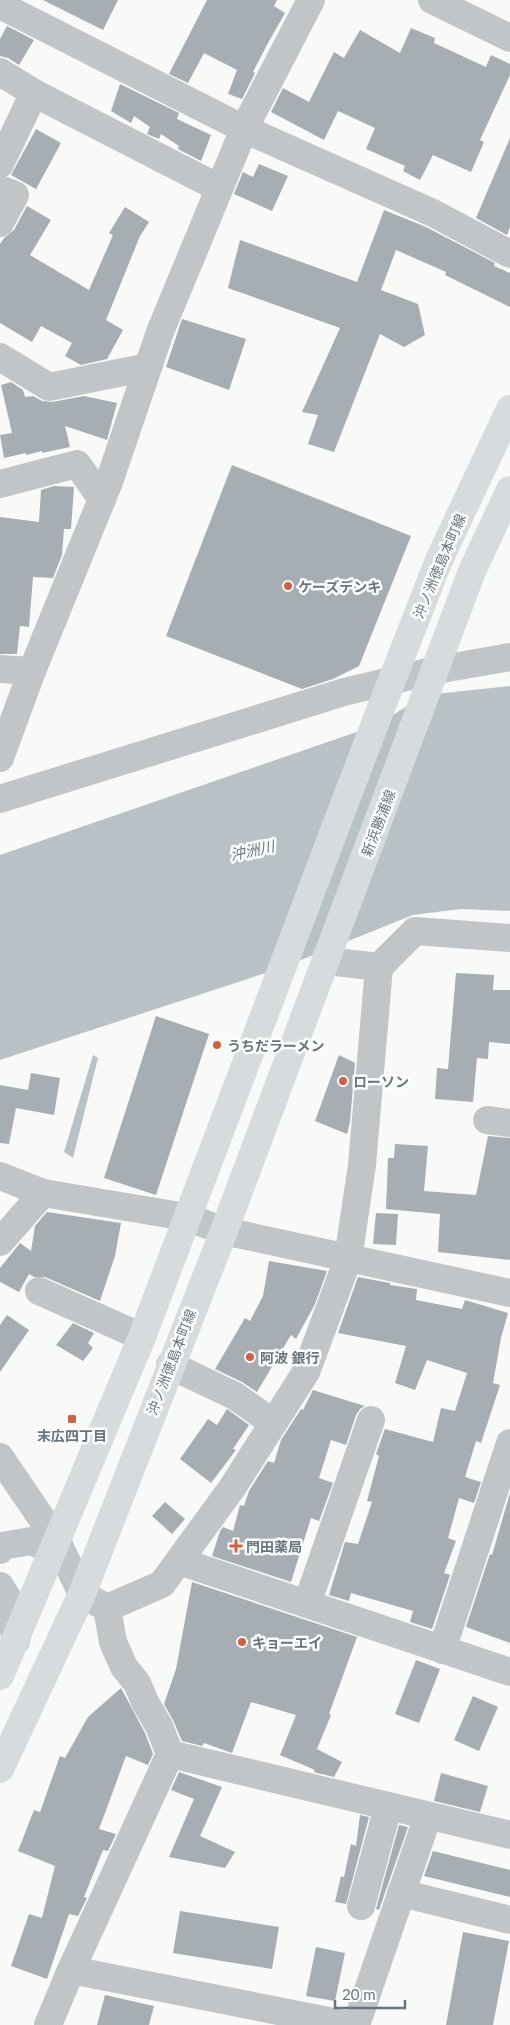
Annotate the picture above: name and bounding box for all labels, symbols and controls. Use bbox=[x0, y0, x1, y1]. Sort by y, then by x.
street label: 沖ノ洲徳島本町線 bbox=[409, 511, 469, 621]
place label: ケーズデンキ bbox=[298, 578, 381, 595]
marker: ケーズデンキ bbox=[282, 580, 294, 592]
street label: 新浜勝浦線 bbox=[358, 787, 398, 859]
water label: 沖洲川 bbox=[228, 836, 278, 863]
place label: うちだラーメン bbox=[227, 1037, 324, 1054]
marker: うちだラーメン bbox=[211, 1039, 223, 1051]
place label: ローソン bbox=[353, 1073, 409, 1090]
marker: ローソン bbox=[337, 1075, 349, 1087]
street label: 沖ノ洲徳島本町線 bbox=[143, 1307, 199, 1417]
place label: 阿波 銀行 bbox=[260, 1349, 319, 1366]
marker: 阿波 銀行 bbox=[244, 1351, 256, 1363]
marker: 末広四丁目 bbox=[66, 1413, 78, 1425]
place label: 末広四丁目 bbox=[37, 1427, 107, 1444]
place label: 門田薬局 bbox=[246, 1538, 302, 1555]
marker: 門田薬局 bbox=[230, 1540, 242, 1552]
place label: キョーエイ bbox=[252, 1634, 322, 1651]
marker: キョーエイ bbox=[236, 1636, 248, 1648]
scale bar bbox=[335, 1978, 405, 2010]
text: 20 m bbox=[342, 1985, 376, 2003]

